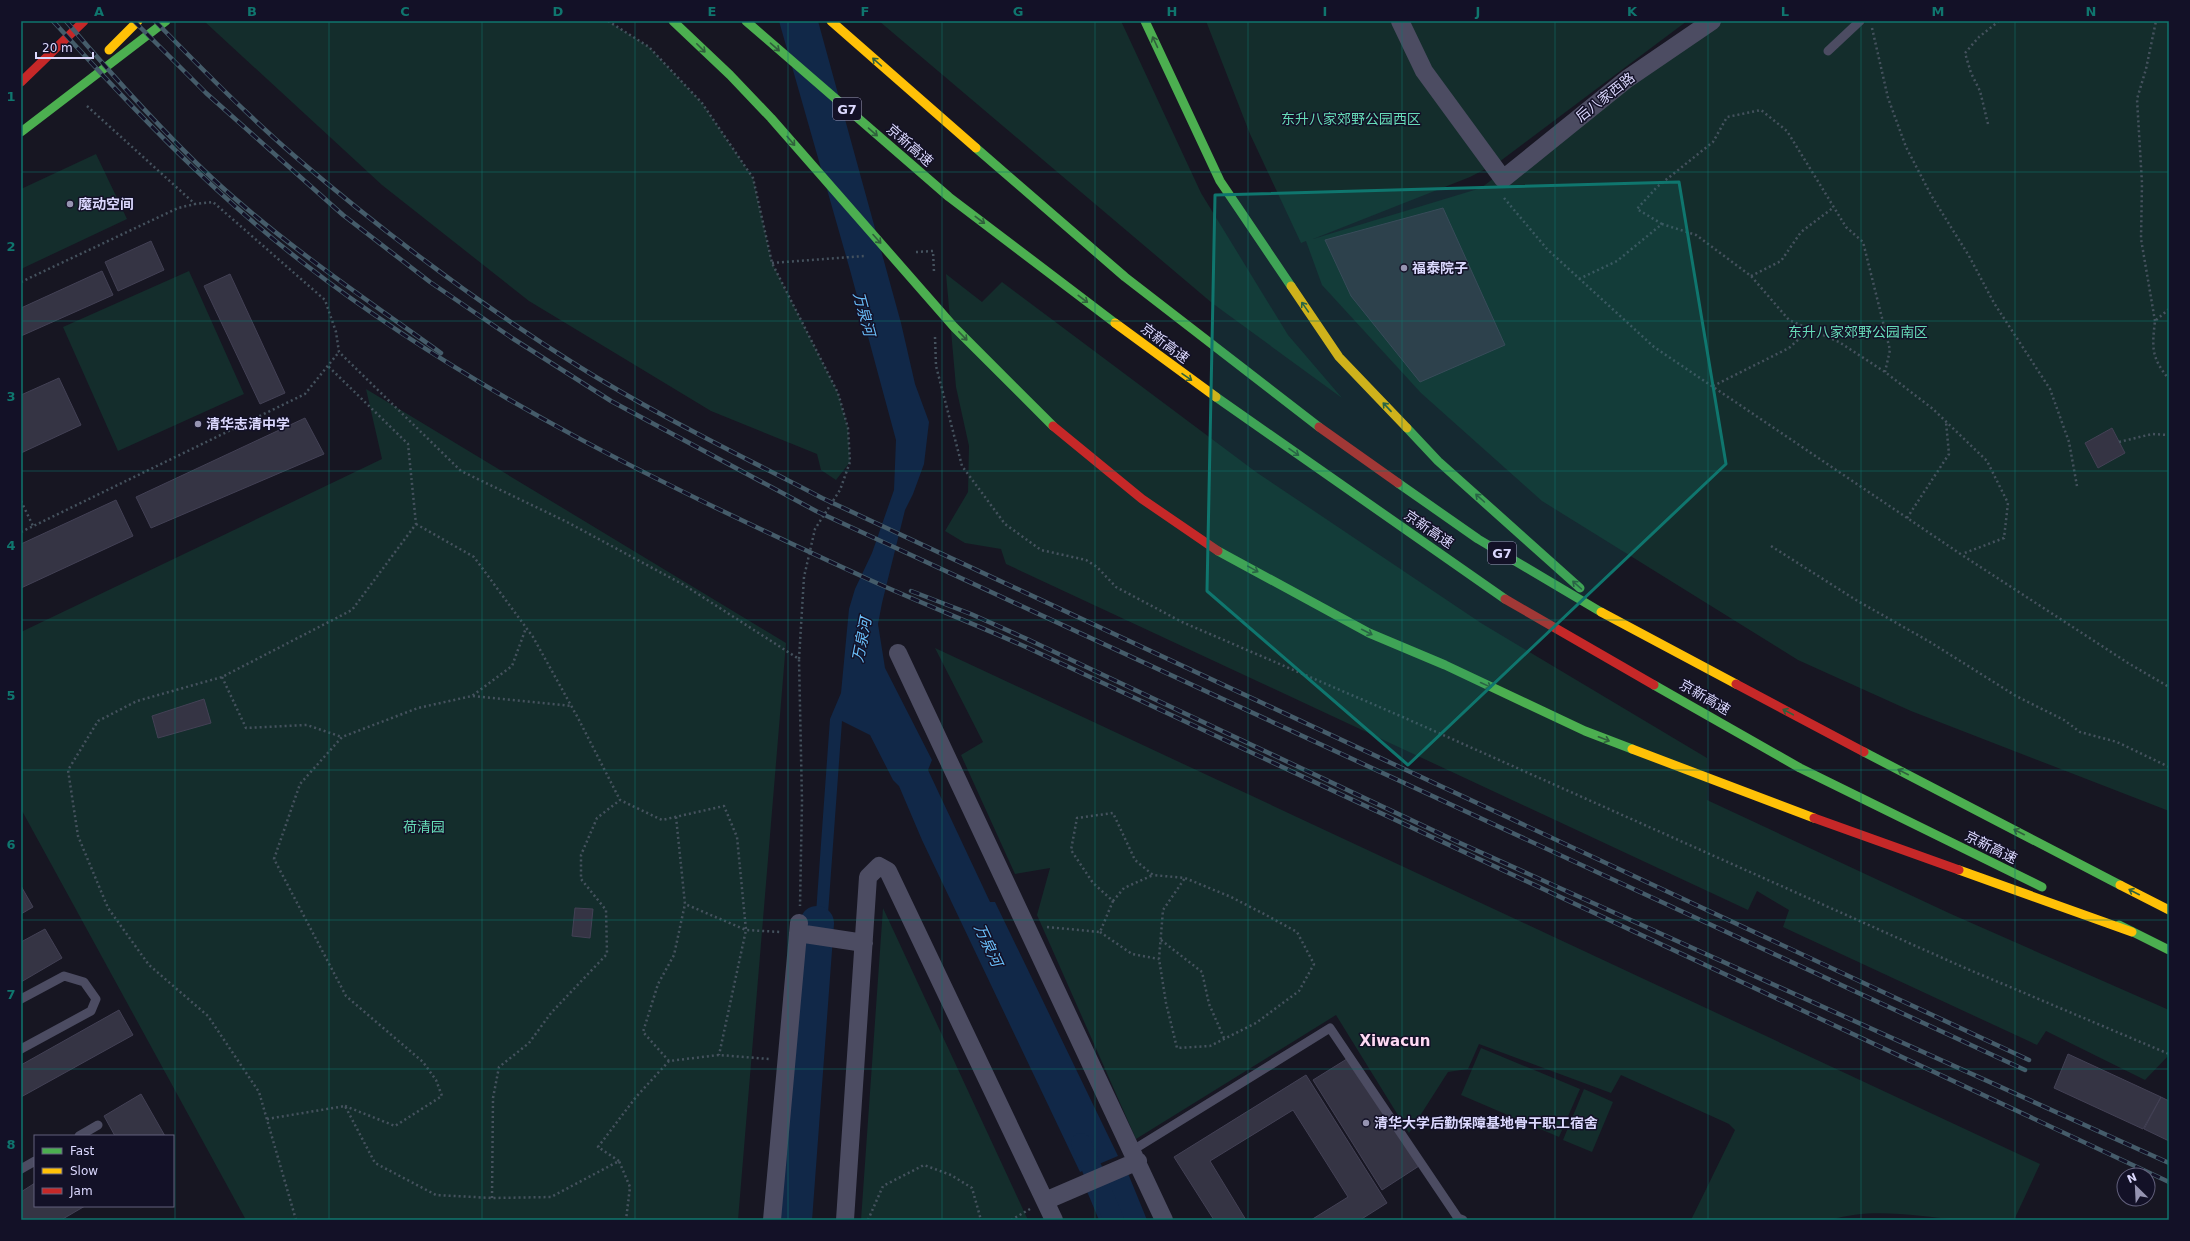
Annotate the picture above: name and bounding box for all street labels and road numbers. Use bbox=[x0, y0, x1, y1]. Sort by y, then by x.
street label: 后八家西路 bbox=[1572, 69, 1638, 125]
road number: G7 bbox=[833, 98, 861, 120]
street label: 京新高速 bbox=[884, 121, 936, 169]
street label: 京新高速 bbox=[1138, 320, 1192, 366]
street label: 京新高速 bbox=[1401, 507, 1457, 551]
road number: G7 bbox=[1488, 542, 1516, 564]
street label: 京新高速 bbox=[1677, 676, 1733, 718]
street label: 京新高速 bbox=[1962, 828, 2020, 866]

